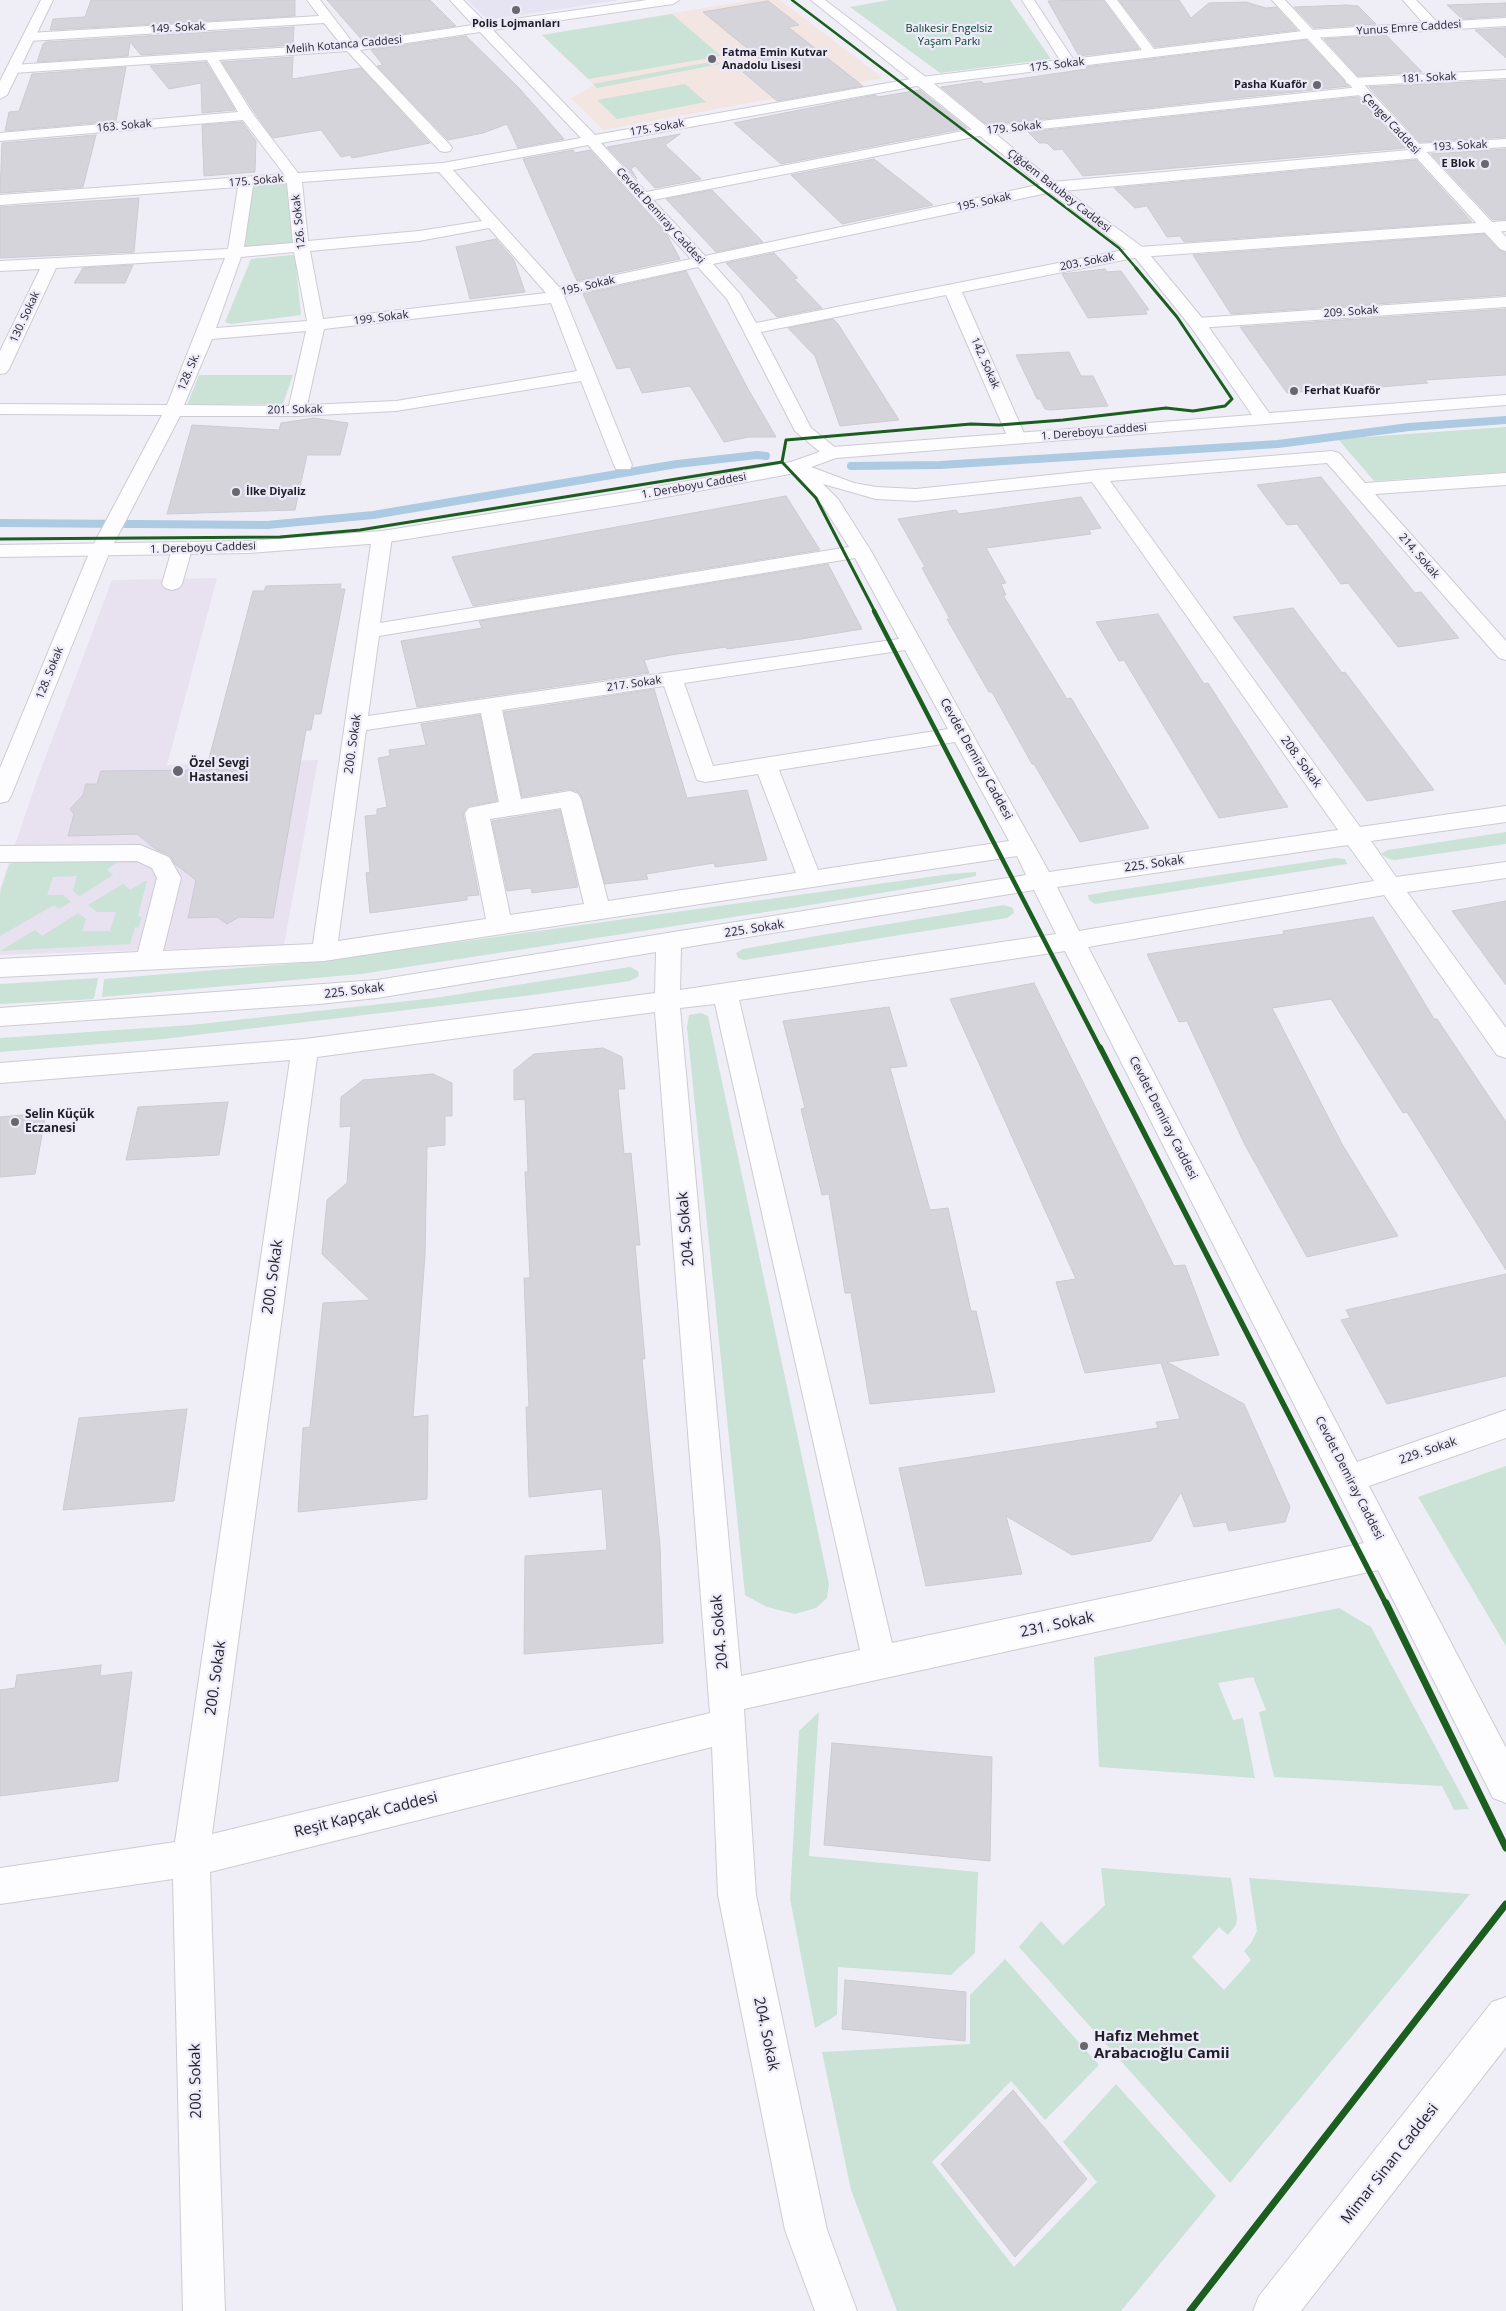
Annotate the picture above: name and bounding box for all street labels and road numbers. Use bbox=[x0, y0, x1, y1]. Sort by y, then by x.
street label: Yunus Emre Caddesi bbox=[1356, 18, 1462, 38]
street label: 149. Sokak bbox=[150, 20, 206, 36]
street label: Melih Kotanca Caddesi bbox=[285, 33, 403, 57]
street label: 175. Sokak bbox=[1029, 55, 1085, 75]
street label: 181. Sokak bbox=[1401, 70, 1457, 86]
street label: Çengel Caddesi bbox=[1359, 91, 1423, 157]
street label: 163. Sokak bbox=[96, 117, 152, 135]
street label: 175. Sokak bbox=[629, 117, 685, 139]
street label: 179. Sokak bbox=[986, 119, 1042, 137]
street label: 193. Sokak bbox=[1432, 138, 1488, 154]
street label: Çiğdem Batubey Caddesi bbox=[1005, 147, 1113, 235]
street label: Cevdet Demiray Caddesi bbox=[613, 165, 707, 267]
street label: 175. Sokak bbox=[228, 172, 284, 190]
street label: 195. Sokak bbox=[956, 190, 1012, 214]
street label: 126. Sokak bbox=[290, 194, 308, 250]
street label: 203. Sokak bbox=[1059, 250, 1115, 274]
street label: 195. Sokak bbox=[560, 273, 616, 299]
street label: 130. Sokak bbox=[7, 289, 43, 345]
street label: 209. Sokak bbox=[1323, 304, 1379, 320]
street label: 199. Sokak bbox=[353, 308, 409, 328]
street label: 142. Sokak bbox=[968, 335, 1002, 391]
street label: 128. Sk. bbox=[175, 351, 203, 393]
street label: 201. Sokak bbox=[267, 403, 323, 417]
street label: 1. Dereboyu Caddesi bbox=[1041, 421, 1147, 443]
street label: 1. Dereboyu Caddesi bbox=[641, 470, 747, 502]
street label: 214. Sokak bbox=[1396, 531, 1442, 581]
street label: 1. Dereboyu Caddesi bbox=[150, 540, 256, 556]
street label: 128. Sokak bbox=[34, 645, 66, 701]
street label: 217. Sokak bbox=[606, 674, 662, 694]
street label: Cevdet Demiray Caddesi bbox=[937, 696, 1015, 822]
street label: 200. Sokak bbox=[342, 713, 364, 775]
street label: 208. Sokak bbox=[1278, 734, 1324, 790]
street label: 225. Sokak bbox=[1123, 853, 1185, 875]
street label: 225. Sokak bbox=[723, 917, 785, 941]
street label: 225. Sokak bbox=[323, 980, 385, 1002]
street label: Cevdet Demiray Caddesi bbox=[1126, 1054, 1200, 1182]
street label: 204. Sokak bbox=[674, 1191, 698, 1267]
street label: 200. Sokak bbox=[259, 1239, 287, 1315]
street label: Cevdet Demiray Caddesi bbox=[1312, 1414, 1386, 1542]
street label: 229. Sokak bbox=[1397, 1434, 1459, 1468]
street label: 204. Sokak bbox=[708, 1594, 732, 1670]
street label: 231. Sokak bbox=[1018, 1608, 1096, 1642]
street label: 200. Sokak bbox=[202, 1640, 230, 1716]
street label: Reşit Kapçak Caddesi bbox=[292, 1788, 440, 1842]
street label: 204. Sokak bbox=[749, 1995, 783, 2073]
street label: 200. Sokak bbox=[186, 2043, 206, 2119]
street label: Mimar Sinan Caddesi bbox=[1337, 2100, 1443, 2228]

